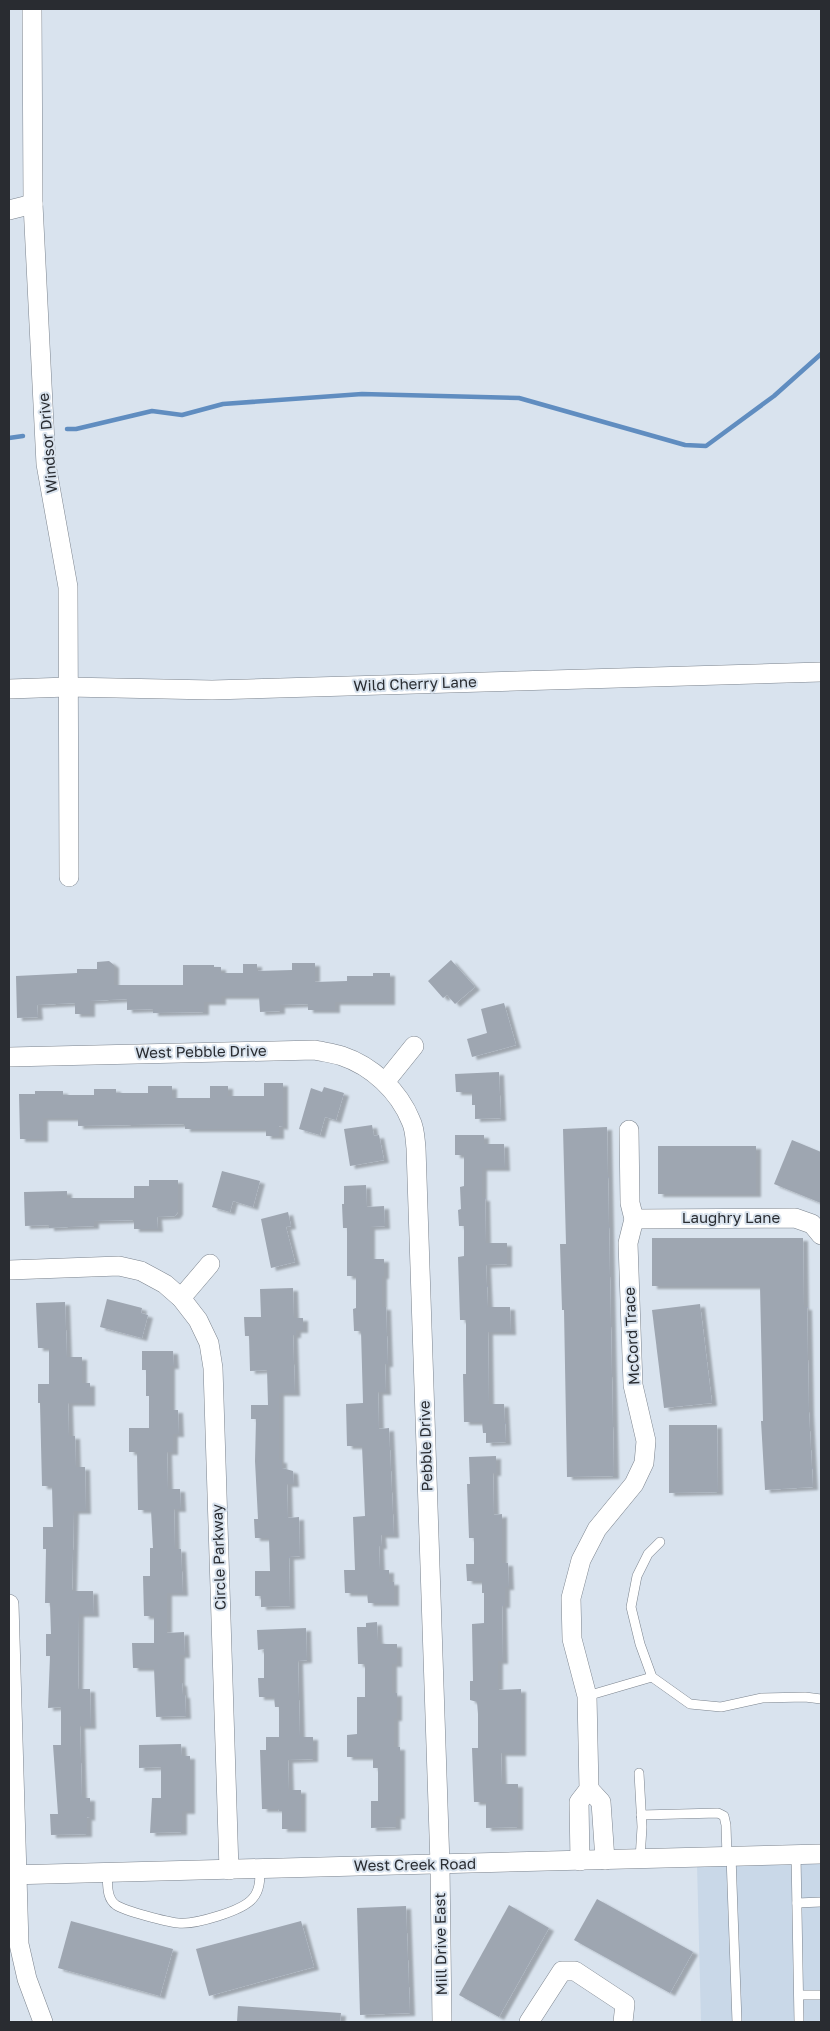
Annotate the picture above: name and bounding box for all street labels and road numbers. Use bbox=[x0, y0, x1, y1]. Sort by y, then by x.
street label: Windsor Drive bbox=[34, 392, 60, 494]
street label: Wild Cherry Lane bbox=[353, 672, 477, 694]
street label: West Pebble Drive bbox=[135, 1041, 267, 1061]
street label: Laughry Lane bbox=[682, 1208, 780, 1226]
street label: McCord Trace bbox=[619, 1286, 643, 1385]
street label: Pebble Drive bbox=[414, 1400, 436, 1492]
street label: Circle Parkway bbox=[207, 1503, 229, 1610]
street label: West Creek Road bbox=[354, 1854, 476, 1874]
street label: Mill Drive East bbox=[430, 1893, 450, 1995]

